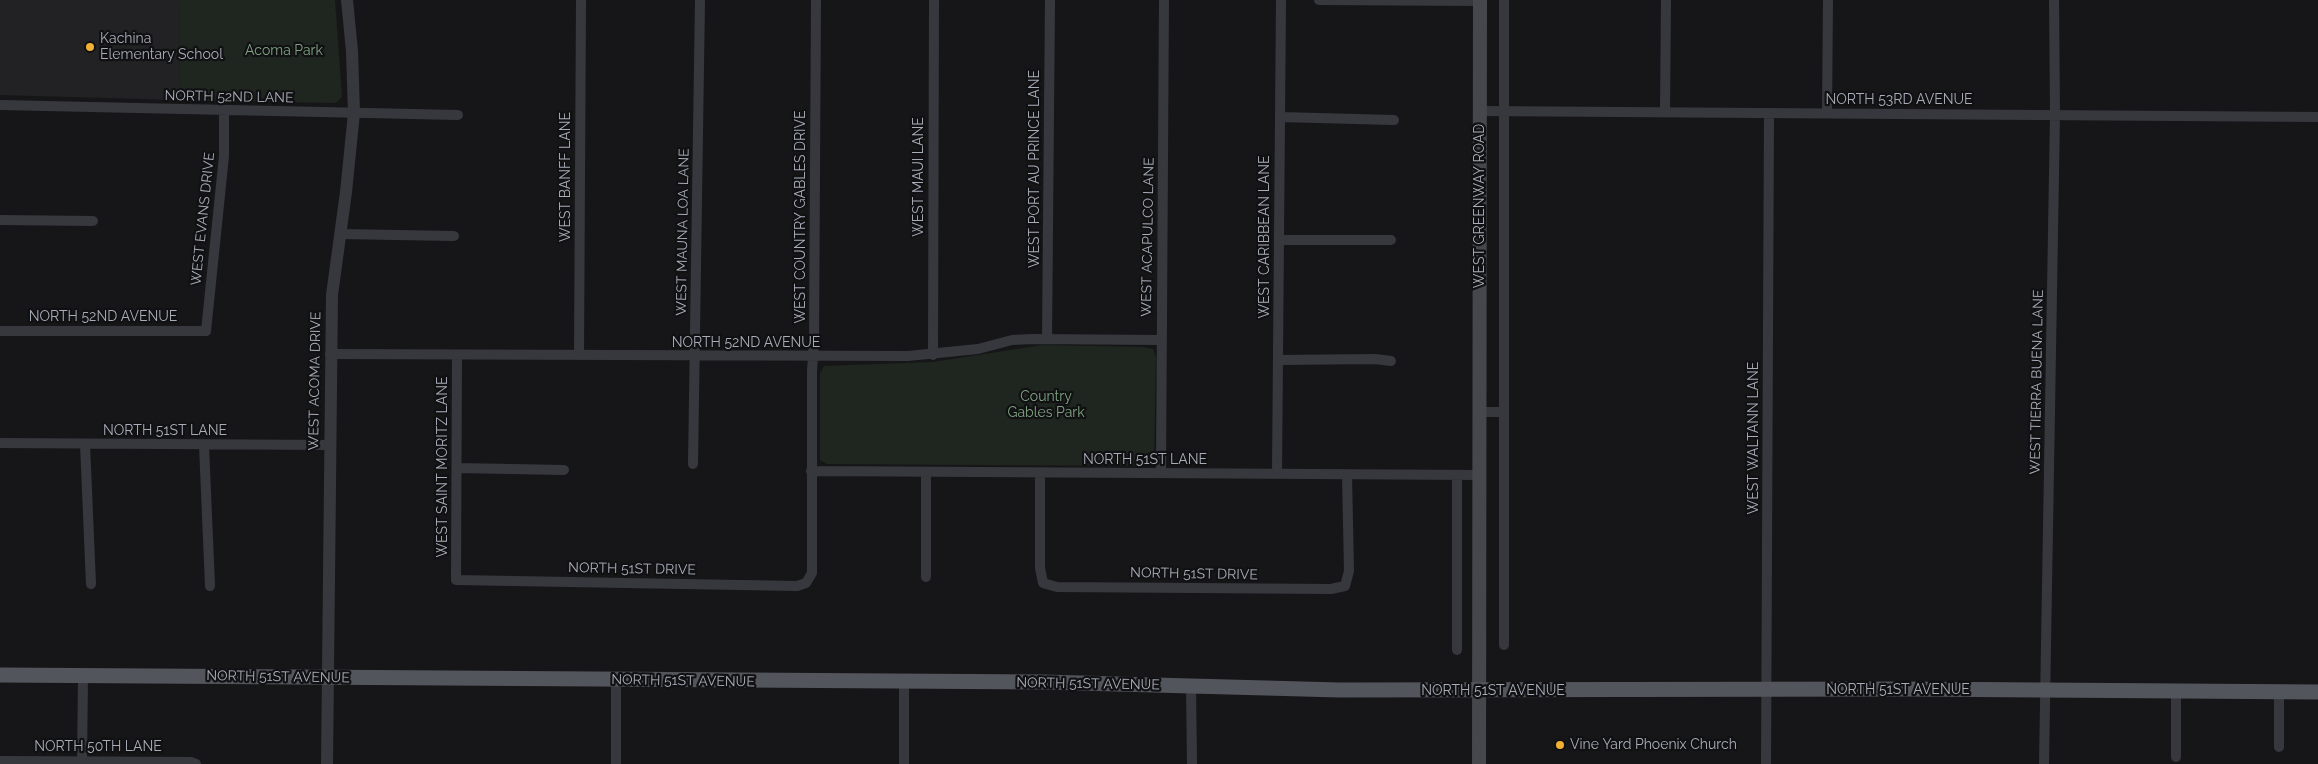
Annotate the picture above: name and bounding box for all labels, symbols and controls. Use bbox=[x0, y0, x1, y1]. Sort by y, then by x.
place label: Kachina Elementary School bbox=[100, 31, 223, 64]
marker: Kachina Elementary School bbox=[84, 41, 96, 53]
park label: Acoma Park bbox=[245, 43, 323, 59]
street label: WEST PORT AU PRINCE LANE bbox=[1027, 70, 1043, 268]
street label: NORTH 52ND LANE bbox=[164, 87, 294, 107]
street label: NORTH 53RD AVENUE bbox=[1825, 92, 1973, 108]
street label: WEST COUNTRY GABLES DRIVE bbox=[793, 110, 809, 324]
street label: WEST BANFF LANE bbox=[558, 112, 574, 242]
street label: WEST MAUI LANE bbox=[911, 117, 927, 237]
street label: WEST GREENWAY ROAD bbox=[1472, 124, 1488, 288]
street label: WEST MAUNA LOA LANE bbox=[673, 148, 693, 316]
street label: WEST EVANS DRIVE bbox=[188, 152, 218, 286]
street label: WEST CARIBBEAN LANE bbox=[1257, 155, 1273, 319]
street label: WEST ACAPULCO LANE bbox=[1138, 157, 1158, 317]
street label: WEST TIERRA BUENA LANE bbox=[2027, 290, 2047, 474]
street label: NORTH 52ND AVENUE bbox=[29, 309, 177, 325]
street label: WEST ACOMA DRIVE bbox=[305, 311, 325, 451]
street label: NORTH 52ND AVENUE bbox=[672, 335, 820, 351]
street label: WEST WALTANN LANE bbox=[1746, 362, 1762, 514]
street label: WEST SAINT MORITZ LANE bbox=[435, 376, 451, 558]
park label: Country Gables Park bbox=[1007, 389, 1085, 422]
street label: NORTH 51ST LANE bbox=[103, 423, 227, 439]
street label: NORTH 51ST LANE bbox=[1083, 452, 1207, 468]
street label: NORTH 51ST DRIVE bbox=[568, 559, 696, 579]
street label: NORTH 51ST DRIVE bbox=[1130, 564, 1258, 584]
street label: NORTH 51ST AVENUE bbox=[206, 667, 350, 687]
street label: NORTH 51ST AVENUE bbox=[611, 671, 755, 691]
street label: NORTH 51ST AVENUE bbox=[1016, 674, 1160, 694]
street label: NORTH 51ST AVENUE bbox=[1826, 682, 1970, 698]
street label: NORTH 51ST AVENUE bbox=[1421, 683, 1565, 699]
place label: Vine Yard Phoenix Church bbox=[1570, 737, 1737, 753]
street label: NORTH 50TH LANE bbox=[34, 739, 162, 755]
marker: Vine Yard Phoenix Church bbox=[1554, 739, 1566, 751]

